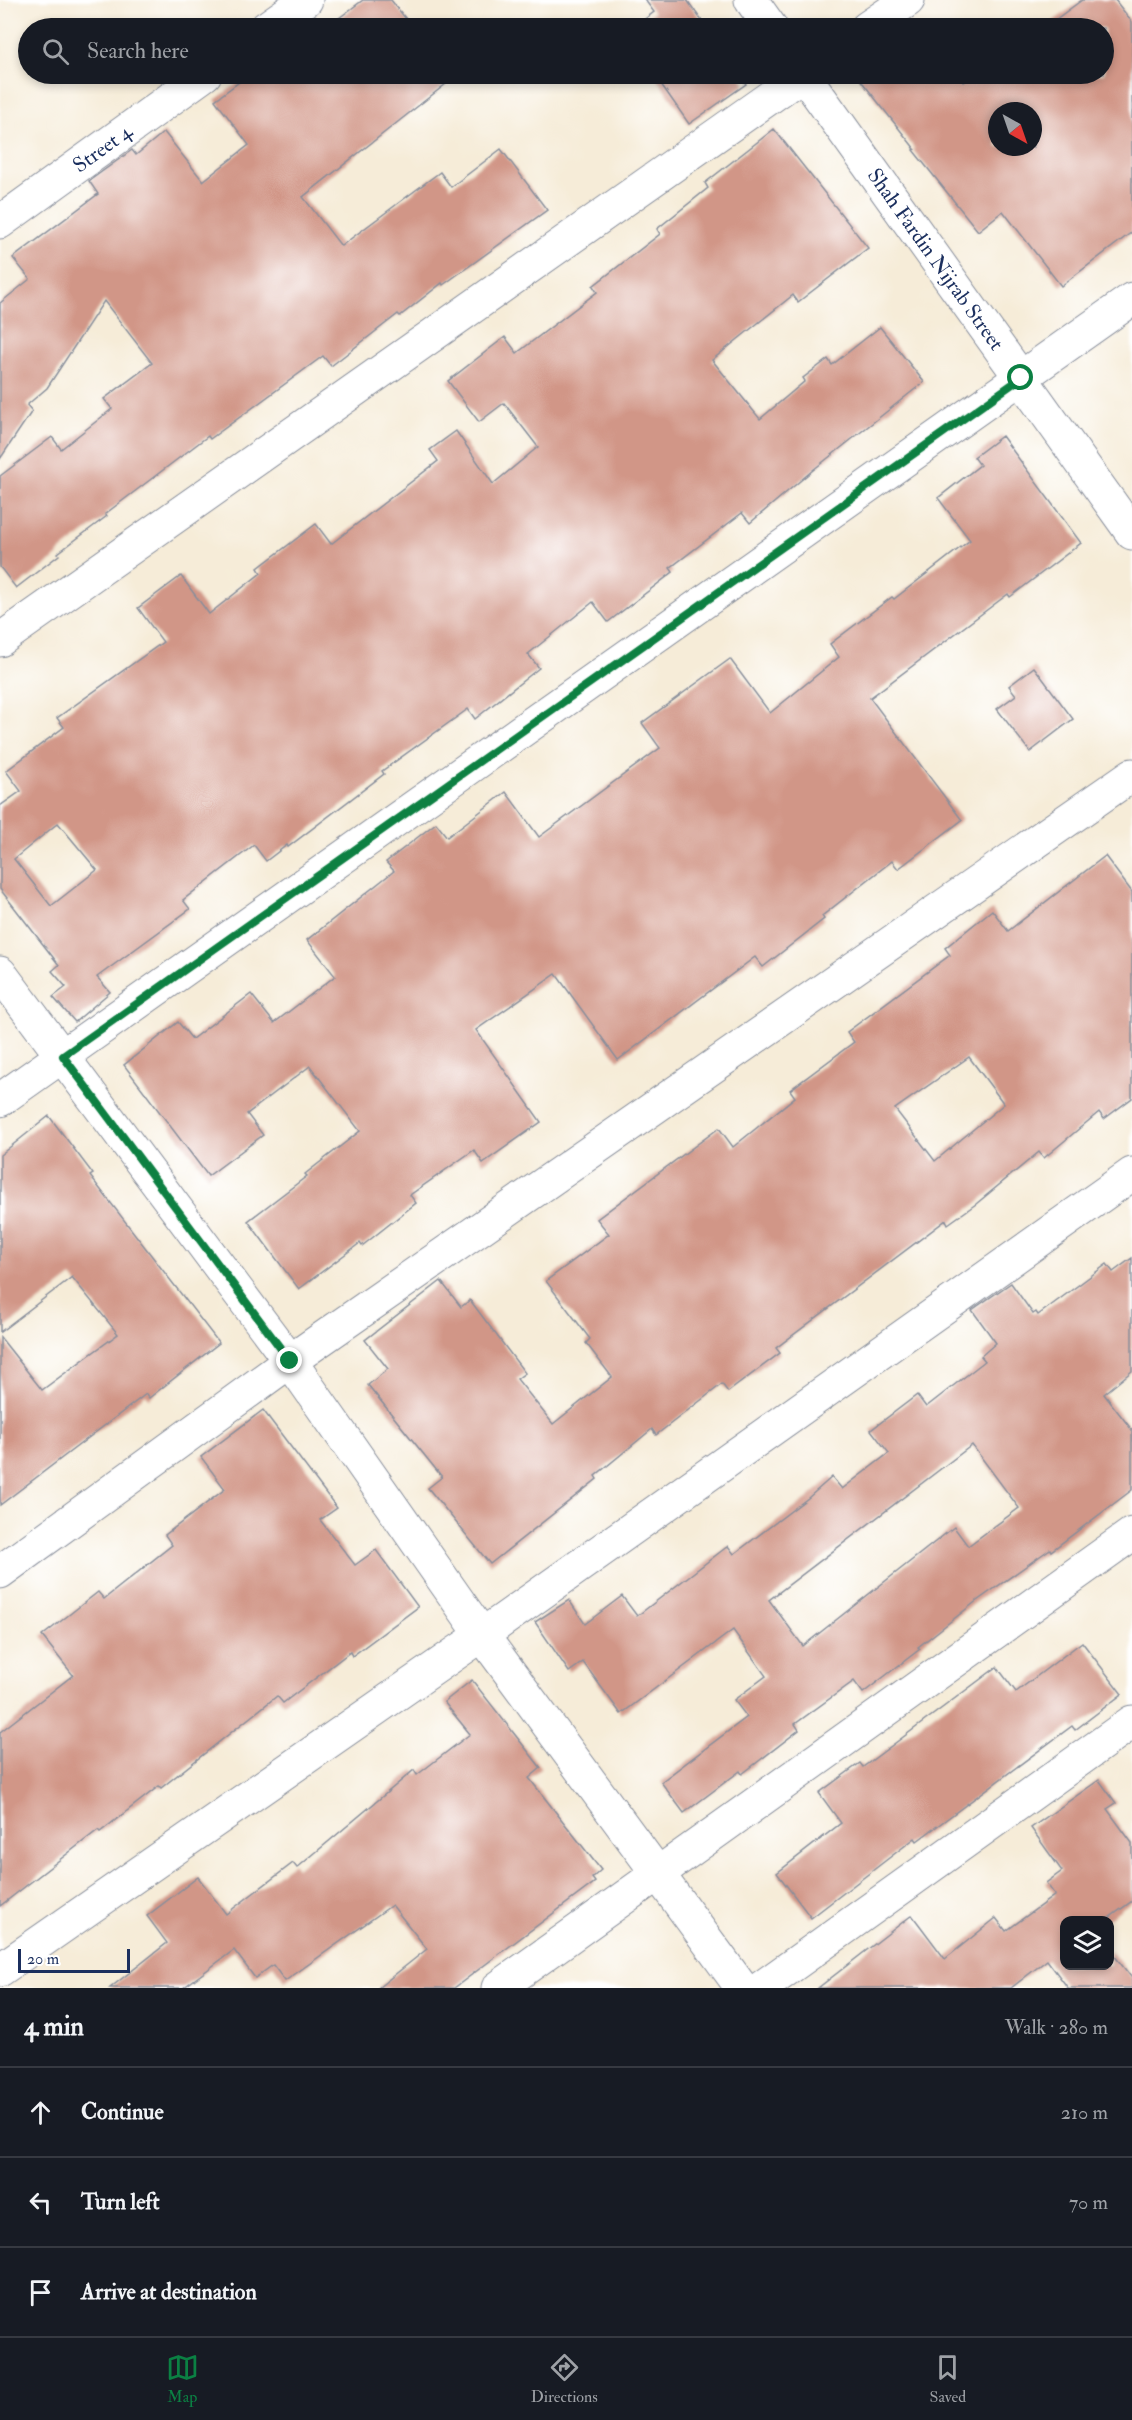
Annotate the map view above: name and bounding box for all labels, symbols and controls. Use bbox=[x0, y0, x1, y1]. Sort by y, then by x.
search box bbox=[18, 18, 1114, 84]
icon: search bbox=[39, 35, 72, 68]
text: Search here bbox=[87, 37, 189, 65]
north arrow bbox=[988, 102, 1042, 156]
street label: Street 4 bbox=[68, 117, 139, 179]
street label: Shah Fardin Nijrab Street bbox=[861, 163, 1010, 356]
route start bbox=[1007, 364, 1033, 390]
route end bbox=[276, 1347, 302, 1373]
map controls bbox=[1060, 1916, 1114, 1970]
button: layers bbox=[1060, 1916, 1114, 1970]
scale bar bbox=[18, 1946, 130, 1974]
text: 20 m bbox=[27, 1949, 59, 1969]
text: 4 min bbox=[24, 2011, 84, 2043]
text: Walk · 280 m bbox=[1005, 2015, 1108, 2040]
icon: ahead bbox=[24, 2096, 57, 2129]
text: Continue bbox=[81, 2098, 164, 2126]
text: 210 m bbox=[1061, 2100, 1108, 2125]
icon: left bbox=[24, 2186, 57, 2219]
text: Turn left bbox=[81, 2188, 160, 2216]
text: 70 m bbox=[1069, 2190, 1108, 2215]
icon: arrive bbox=[24, 2276, 57, 2309]
text: Arrive at destination bbox=[81, 2278, 257, 2306]
tab: Map bbox=[166, 2351, 199, 2407]
tab: Directions bbox=[531, 2351, 598, 2407]
tab: Saved bbox=[930, 2351, 966, 2407]

